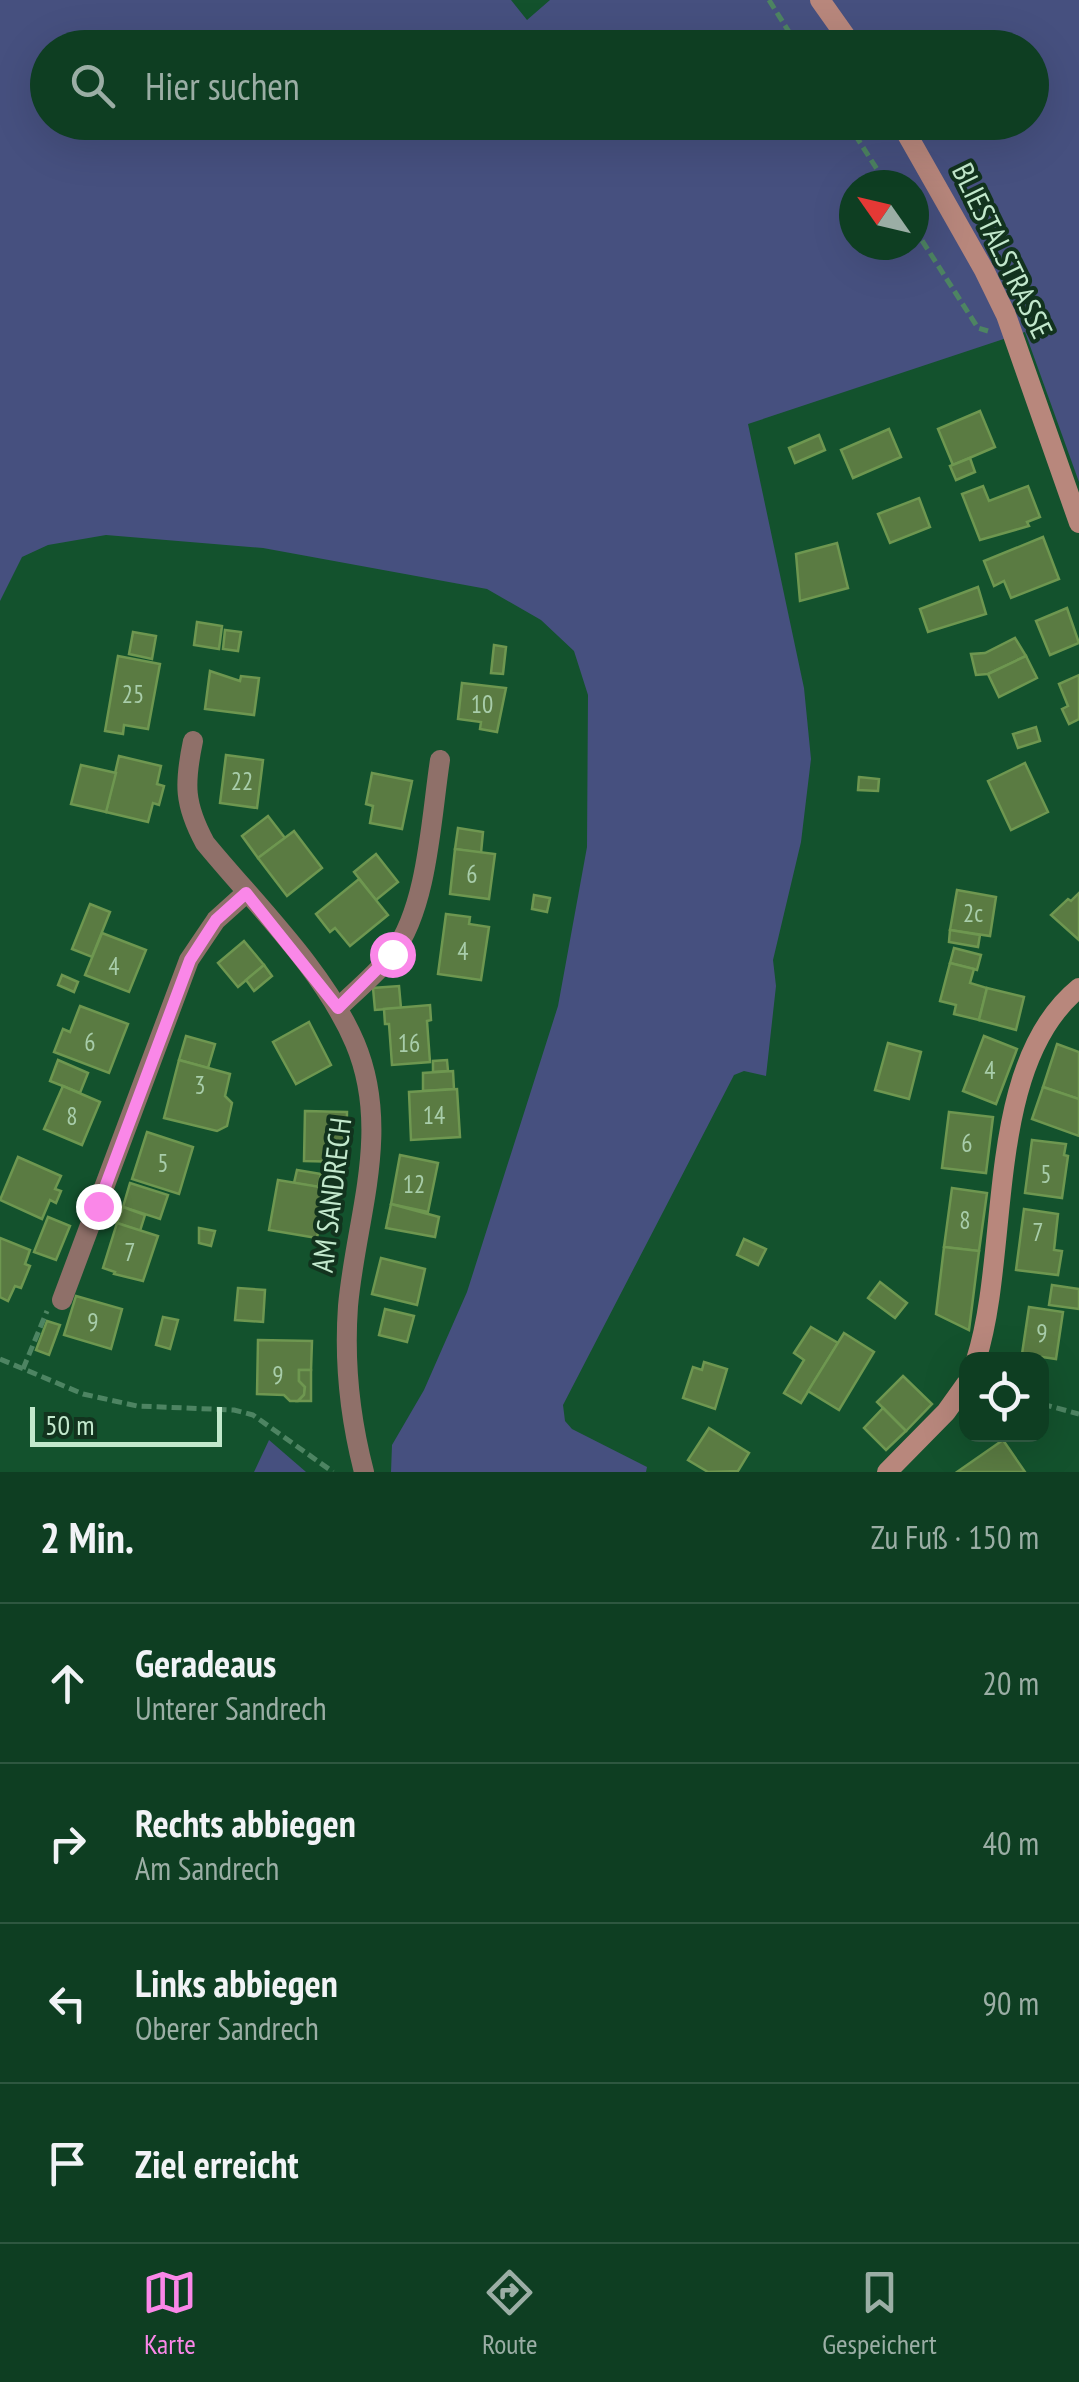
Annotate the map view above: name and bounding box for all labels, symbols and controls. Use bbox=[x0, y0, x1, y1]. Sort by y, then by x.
search box bbox=[30, 30, 1049, 140]
icon: search bbox=[65, 58, 120, 113]
text: Hier suchen bbox=[145, 61, 300, 110]
street label: BLIESTALSTRASSE bbox=[944, 156, 1063, 344]
north arrow bbox=[839, 170, 929, 260]
house number: 25 bbox=[122, 678, 144, 710]
house number: 10 bbox=[471, 688, 493, 720]
house number: 22 bbox=[231, 765, 253, 797]
house number: 6 bbox=[466, 858, 478, 890]
house number: 2c bbox=[963, 897, 983, 929]
route start bbox=[370, 932, 416, 978]
house number: 4 bbox=[457, 935, 469, 967]
house number: 4 bbox=[108, 950, 120, 982]
house number: 6 bbox=[84, 1026, 96, 1058]
house number: 16 bbox=[398, 1027, 420, 1059]
house number: 4 bbox=[984, 1054, 996, 1086]
house number: 3 bbox=[194, 1069, 206, 1101]
house number: 14 bbox=[423, 1099, 445, 1131]
house number: 8 bbox=[66, 1100, 78, 1132]
street label: AM SANDRECH bbox=[302, 1115, 359, 1274]
house number: 6 bbox=[961, 1127, 973, 1159]
house number: 5 bbox=[157, 1147, 169, 1179]
house number: 5 bbox=[1040, 1158, 1052, 1190]
house number: 12 bbox=[403, 1168, 425, 1200]
route end bbox=[76, 1184, 122, 1230]
house number: 8 bbox=[959, 1204, 971, 1236]
house number: 7 bbox=[1032, 1216, 1044, 1248]
house number: 7 bbox=[124, 1236, 136, 1268]
house number: 9 bbox=[87, 1306, 99, 1338]
house number: 9 bbox=[1036, 1317, 1048, 1349]
map controls bbox=[959, 1352, 1049, 1442]
button: locate bbox=[959, 1352, 1049, 1442]
house number: 9 bbox=[272, 1359, 284, 1391]
scale bar bbox=[30, 1402, 222, 1446]
text: 50 m bbox=[45, 1406, 94, 1443]
text: 2 Min. bbox=[40, 1510, 134, 1565]
text: Zu Fuß · 150 m bbox=[871, 1516, 1039, 1558]
text: Geradeaus bbox=[135, 1638, 276, 1687]
icon: ahead bbox=[40, 1656, 95, 1711]
text: 20 m bbox=[983, 1662, 1039, 1704]
text: Unterer Sandrech bbox=[135, 1687, 327, 1729]
text: Rechts abbiegen bbox=[135, 1798, 356, 1847]
icon: right bbox=[40, 1816, 95, 1871]
text: 40 m bbox=[983, 1822, 1039, 1864]
text: Am Sandrech bbox=[135, 1847, 279, 1889]
text: Links abbiegen bbox=[135, 1958, 338, 2007]
icon: left bbox=[40, 1976, 95, 2031]
text: 90 m bbox=[983, 1982, 1039, 2024]
text: Oberer Sandrech bbox=[135, 2007, 319, 2049]
icon: arrive bbox=[40, 2136, 95, 2191]
text: Ziel erreicht bbox=[135, 2139, 299, 2188]
tab: Karte bbox=[142, 2265, 197, 2362]
tab: Route bbox=[482, 2265, 538, 2362]
tab: Gespeichert bbox=[822, 2265, 937, 2362]

